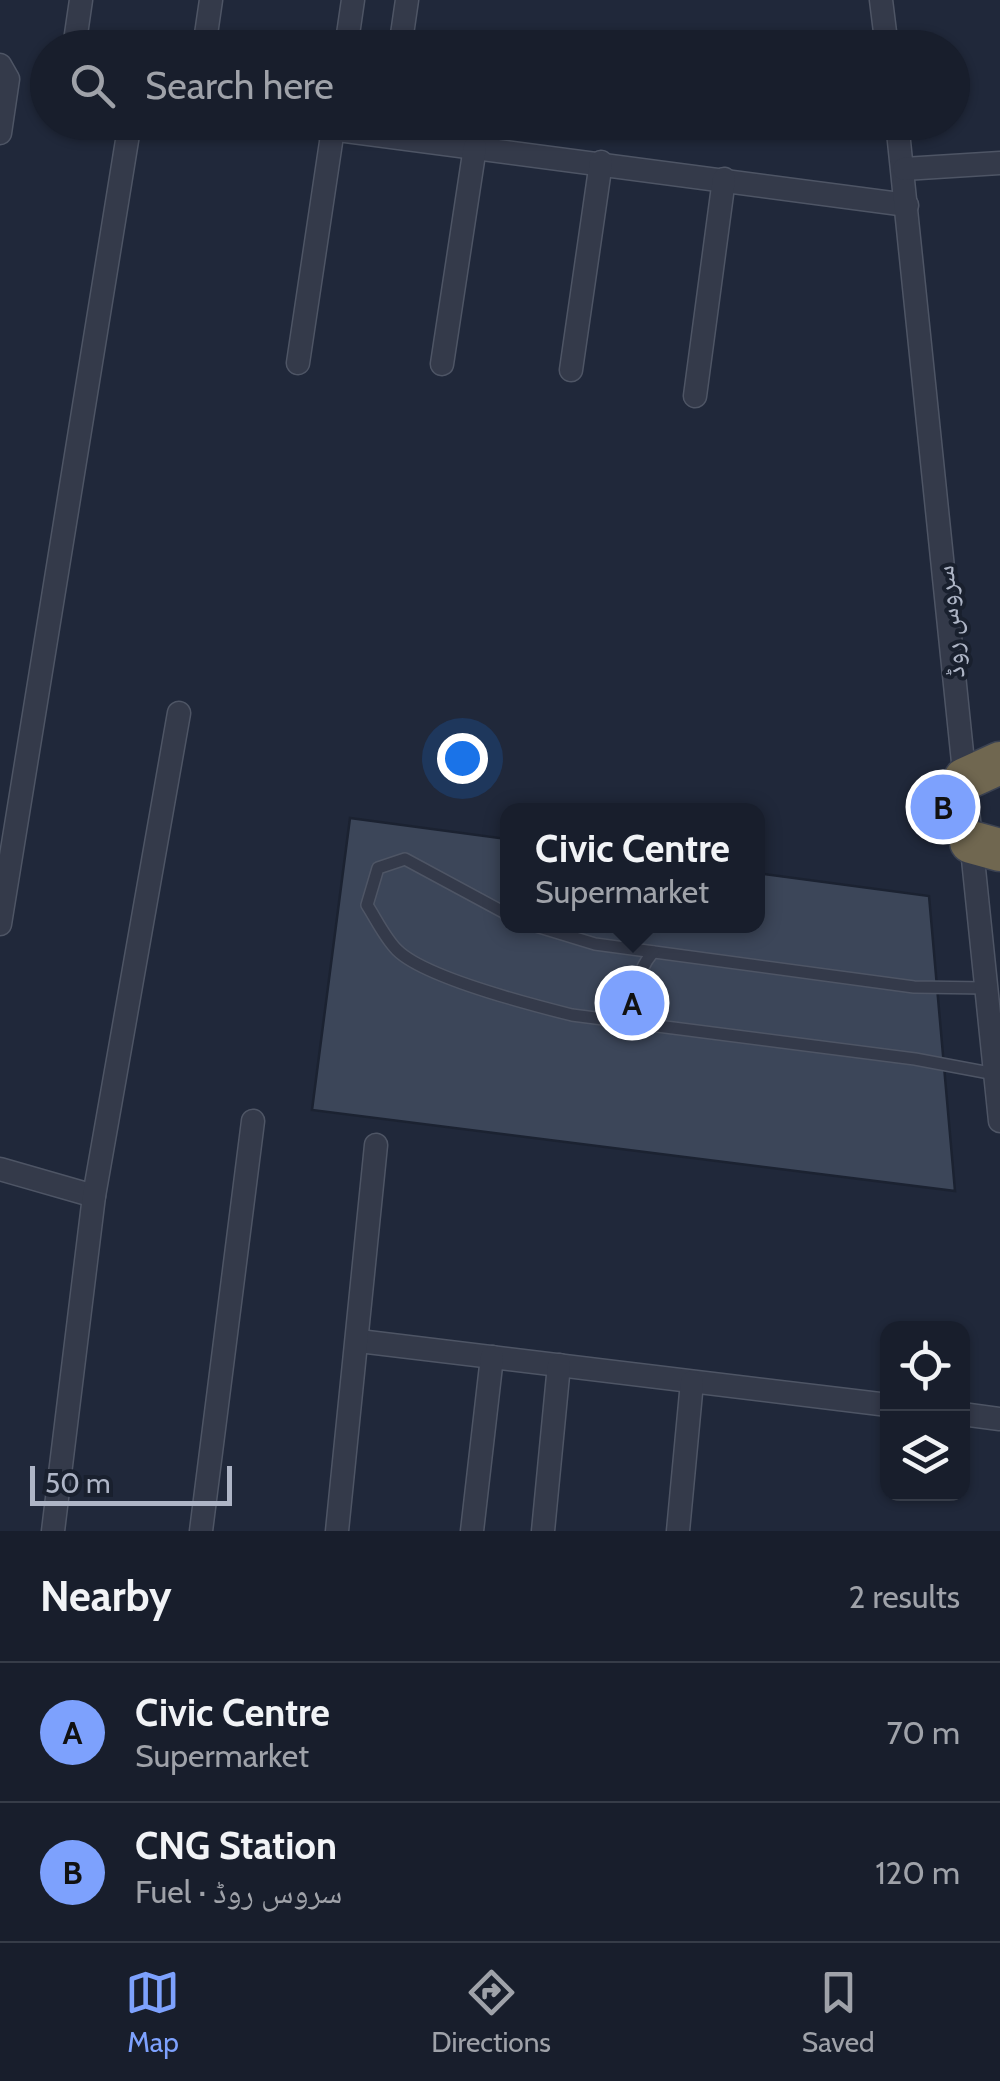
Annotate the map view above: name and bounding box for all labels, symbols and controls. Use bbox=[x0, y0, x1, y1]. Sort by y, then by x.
search box bbox=[30, 30, 970, 140]
icon: search bbox=[65, 58, 120, 113]
text: Search here bbox=[145, 62, 334, 109]
street label: سروس روڈ bbox=[926, 564, 973, 680]
your location bbox=[437, 733, 488, 784]
pin: B bbox=[910, 770, 976, 844]
popup bbox=[500, 803, 765, 933]
text: Civic Centre bbox=[535, 825, 730, 872]
text: Supermarket bbox=[535, 872, 709, 911]
pin: A bbox=[600, 966, 664, 1040]
map controls bbox=[880, 1321, 970, 1501]
button: locate bbox=[880, 1321, 970, 1411]
button: layers bbox=[880, 1411, 970, 1501]
scale bar bbox=[30, 1461, 232, 1506]
text: 50 m bbox=[45, 1466, 111, 1500]
text: Nearby bbox=[40, 1570, 172, 1622]
text: 2 results bbox=[849, 1577, 960, 1616]
text: Civic Centre bbox=[135, 1689, 330, 1736]
text: A bbox=[62, 1713, 83, 1752]
text: 70 m bbox=[887, 1713, 960, 1752]
text: Supermarket bbox=[135, 1736, 309, 1775]
text: CNG Station bbox=[135, 1822, 337, 1869]
text: B bbox=[62, 1853, 83, 1892]
text: 120 m bbox=[875, 1853, 960, 1892]
text: Fuel · سروس روڈ bbox=[135, 1872, 342, 1911]
tab: Map bbox=[125, 1965, 180, 2059]
tab: Directions bbox=[431, 1965, 551, 2059]
tab: Saved bbox=[802, 1965, 875, 2059]

